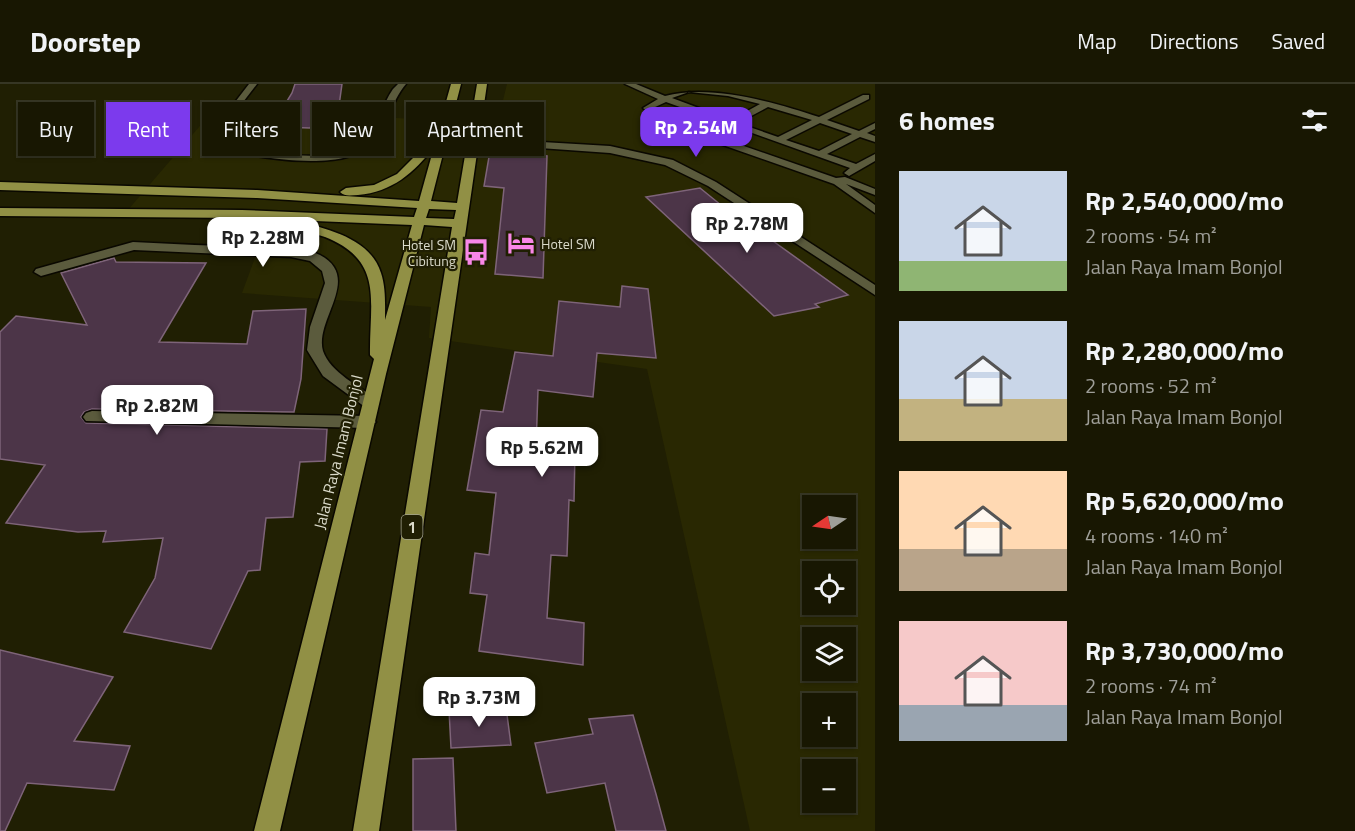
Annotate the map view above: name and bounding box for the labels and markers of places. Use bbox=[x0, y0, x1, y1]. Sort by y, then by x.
pin: Rp 2.54M bbox=[634, 107, 758, 158]
pin: Rp 2.78M bbox=[685, 203, 809, 254]
pin: Rp 2.28M bbox=[201, 217, 325, 268]
hotel icon: Hotel SM bbox=[506, 228, 536, 258]
place label: Hotel SM bbox=[541, 233, 595, 254]
place label: Hotel SM Cibitung bbox=[402, 234, 456, 271]
bus stop icon: Hotel SM Cibitung bbox=[461, 237, 491, 267]
pin: Rp 2.82M bbox=[95, 385, 219, 436]
pin: Rp 5.62M bbox=[480, 427, 604, 478]
pin: Rp 3.73M bbox=[417, 677, 541, 728]

